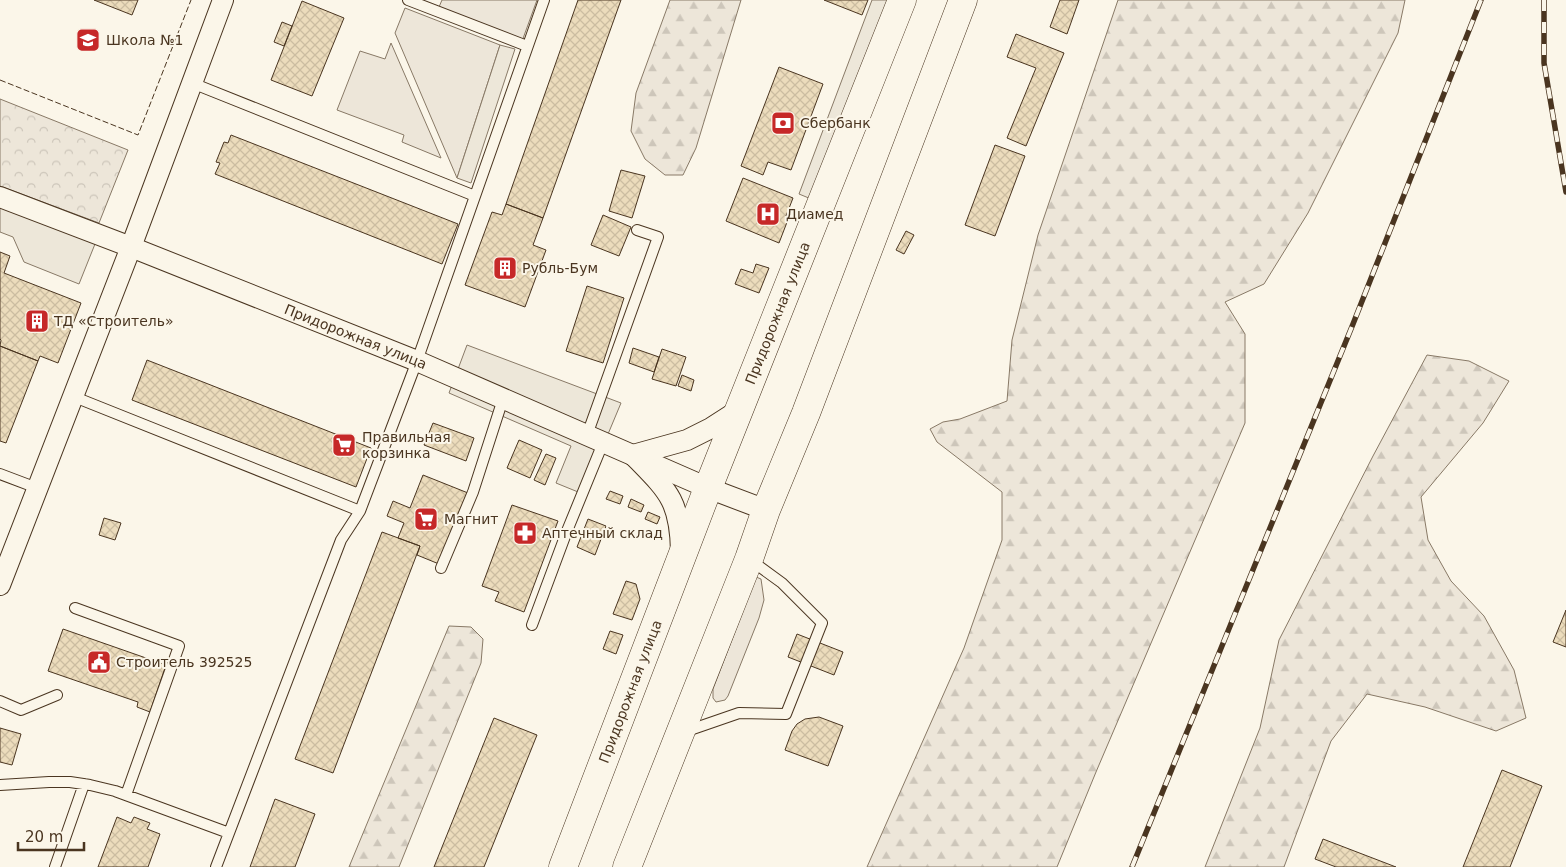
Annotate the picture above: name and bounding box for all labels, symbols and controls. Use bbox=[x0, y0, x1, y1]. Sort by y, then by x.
school or university icon: Школа №1 bbox=[75, 27, 101, 53]
place label: Школа №1 bbox=[106, 32, 183, 48]
bank icon: Сбербанк bbox=[770, 110, 796, 136]
place label: Сбербанк bbox=[800, 115, 871, 131]
hospital icon: Диамед bbox=[755, 201, 781, 227]
place label: Диамед bbox=[786, 206, 843, 222]
street label: Придорожная улица bbox=[742, 240, 813, 387]
building icon: Рубль-Бум bbox=[492, 255, 518, 281]
place label: Рубль-Бум bbox=[522, 260, 598, 276]
street label: Придорожная улица bbox=[282, 301, 429, 372]
building icon: ТД «Строитель» bbox=[24, 308, 50, 334]
place label: ТД «Строитель» bbox=[53, 313, 174, 329]
place label: Правильная корзинка bbox=[362, 429, 451, 461]
supermarket icon: Правильная корзинка bbox=[331, 432, 357, 458]
supermarket icon: Магнит bbox=[413, 506, 439, 532]
place label: Магнит bbox=[444, 511, 498, 527]
pharmacy icon: Аптечный склад bbox=[512, 520, 538, 546]
place label: Аптечный склад bbox=[542, 525, 663, 541]
street label: Придорожная улица bbox=[596, 618, 665, 765]
public building icon: Строитель 392525 bbox=[86, 649, 112, 675]
place label: Строитель 392525 bbox=[116, 654, 252, 670]
scale bar bbox=[18, 820, 84, 852]
text: 20 m bbox=[25, 828, 63, 846]

